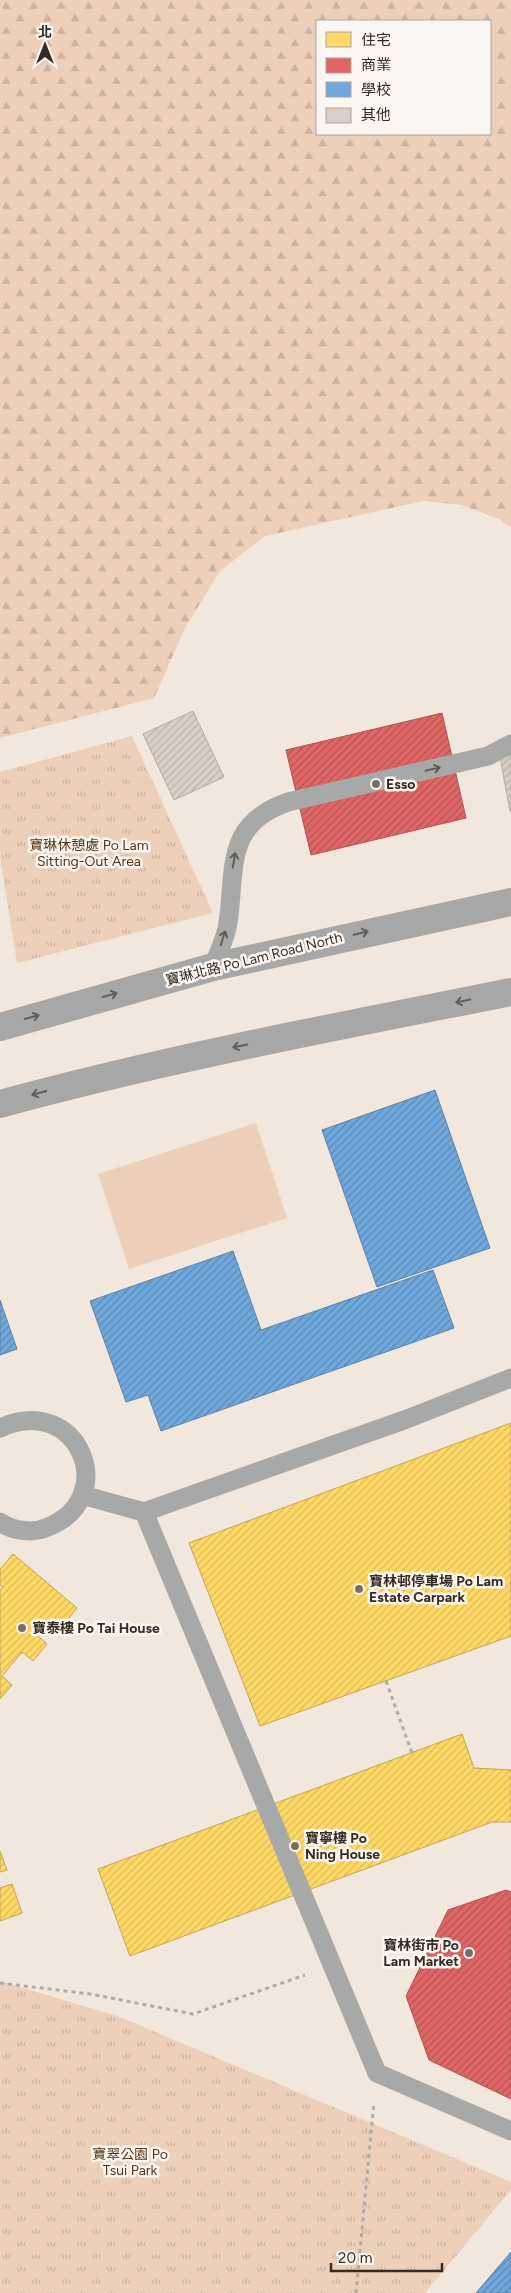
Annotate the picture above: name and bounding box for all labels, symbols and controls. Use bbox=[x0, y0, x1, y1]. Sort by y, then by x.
north arrow bbox=[20, 20, 70, 70]
legend bbox=[316, 20, 491, 135]
text: 北 bbox=[38, 24, 52, 41]
text: 住宅 bbox=[361, 31, 391, 49]
text: 商業 bbox=[361, 56, 391, 74]
text: 學校 bbox=[361, 81, 391, 99]
text: 其他 bbox=[361, 106, 391, 124]
one-way arrow bbox=[424, 764, 440, 773]
place label: Esso bbox=[386, 776, 415, 793]
marker: Esso bbox=[370, 778, 382, 790]
park label: 寶琳休憩處 Po Lam Sitting-Out Area bbox=[29, 837, 149, 870]
one-way arrow bbox=[230, 852, 240, 868]
one-way arrow bbox=[352, 928, 368, 938]
street label: 寶琳北路 Po Lam Road North bbox=[164, 929, 344, 989]
one-way arrow bbox=[219, 931, 228, 946]
one-way arrow bbox=[102, 990, 118, 1000]
one-way arrow bbox=[456, 997, 472, 1006]
one-way arrow bbox=[23, 1012, 39, 1022]
one-way arrow bbox=[233, 1042, 249, 1051]
one-way arrow bbox=[32, 1089, 48, 1099]
place label: 寶林邨停車場 Po Lam Estate Carpark bbox=[369, 1573, 503, 1606]
marker: 寶林邨停車場 Po Lam Estate Carpark bbox=[353, 1583, 365, 1595]
place label: 寶泰樓 Po Tai House bbox=[32, 1620, 160, 1637]
marker: 寶泰樓 Po Tai House bbox=[16, 1622, 28, 1634]
place label: 寶寧樓 Po Ning House bbox=[305, 1830, 380, 1863]
marker: 寶寧樓 Po Ning House bbox=[289, 1840, 301, 1852]
place label: 寶林街市 Po Lam Market bbox=[383, 1937, 459, 1970]
marker: 寶林街市 Po Lam Market bbox=[463, 1947, 475, 1959]
park label: 寶翠公園 Po Tsui Park bbox=[92, 2146, 168, 2179]
scale bar bbox=[331, 2240, 442, 2272]
text: 20 m bbox=[338, 2249, 372, 2267]

